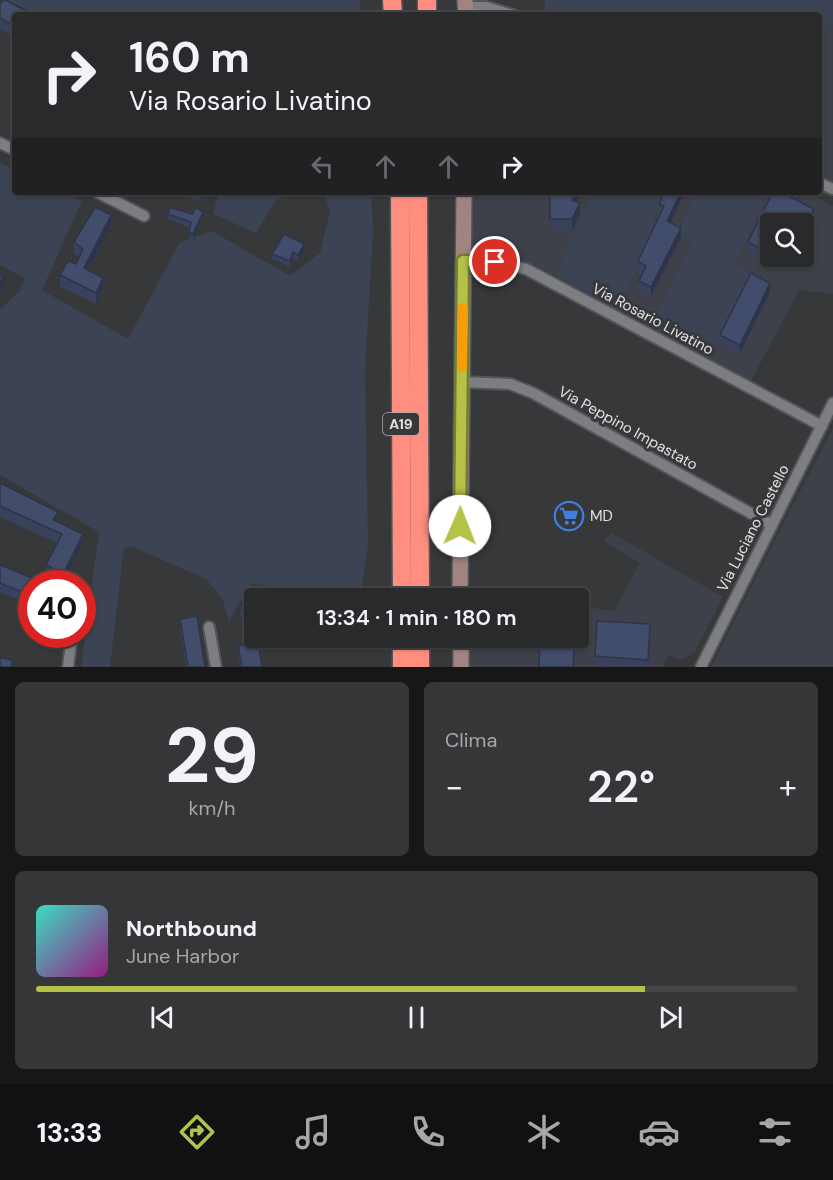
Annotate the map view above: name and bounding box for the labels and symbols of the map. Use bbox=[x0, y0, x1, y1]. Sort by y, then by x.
pin bbox=[469, 236, 520, 287]
street label: Via Rosario Livatino bbox=[589, 279, 717, 360]
street label: Via Peppino Impastato bbox=[555, 381, 701, 475]
road number: A19 bbox=[383, 413, 419, 435]
street label: Via Luciano Castello bbox=[712, 461, 794, 595]
position arrow bbox=[428, 494, 492, 558]
supermarket icon: MD bbox=[553, 500, 585, 532]
place label: MD bbox=[590, 506, 613, 526]
speed limit sign: 40 bbox=[18, 570, 96, 648]

